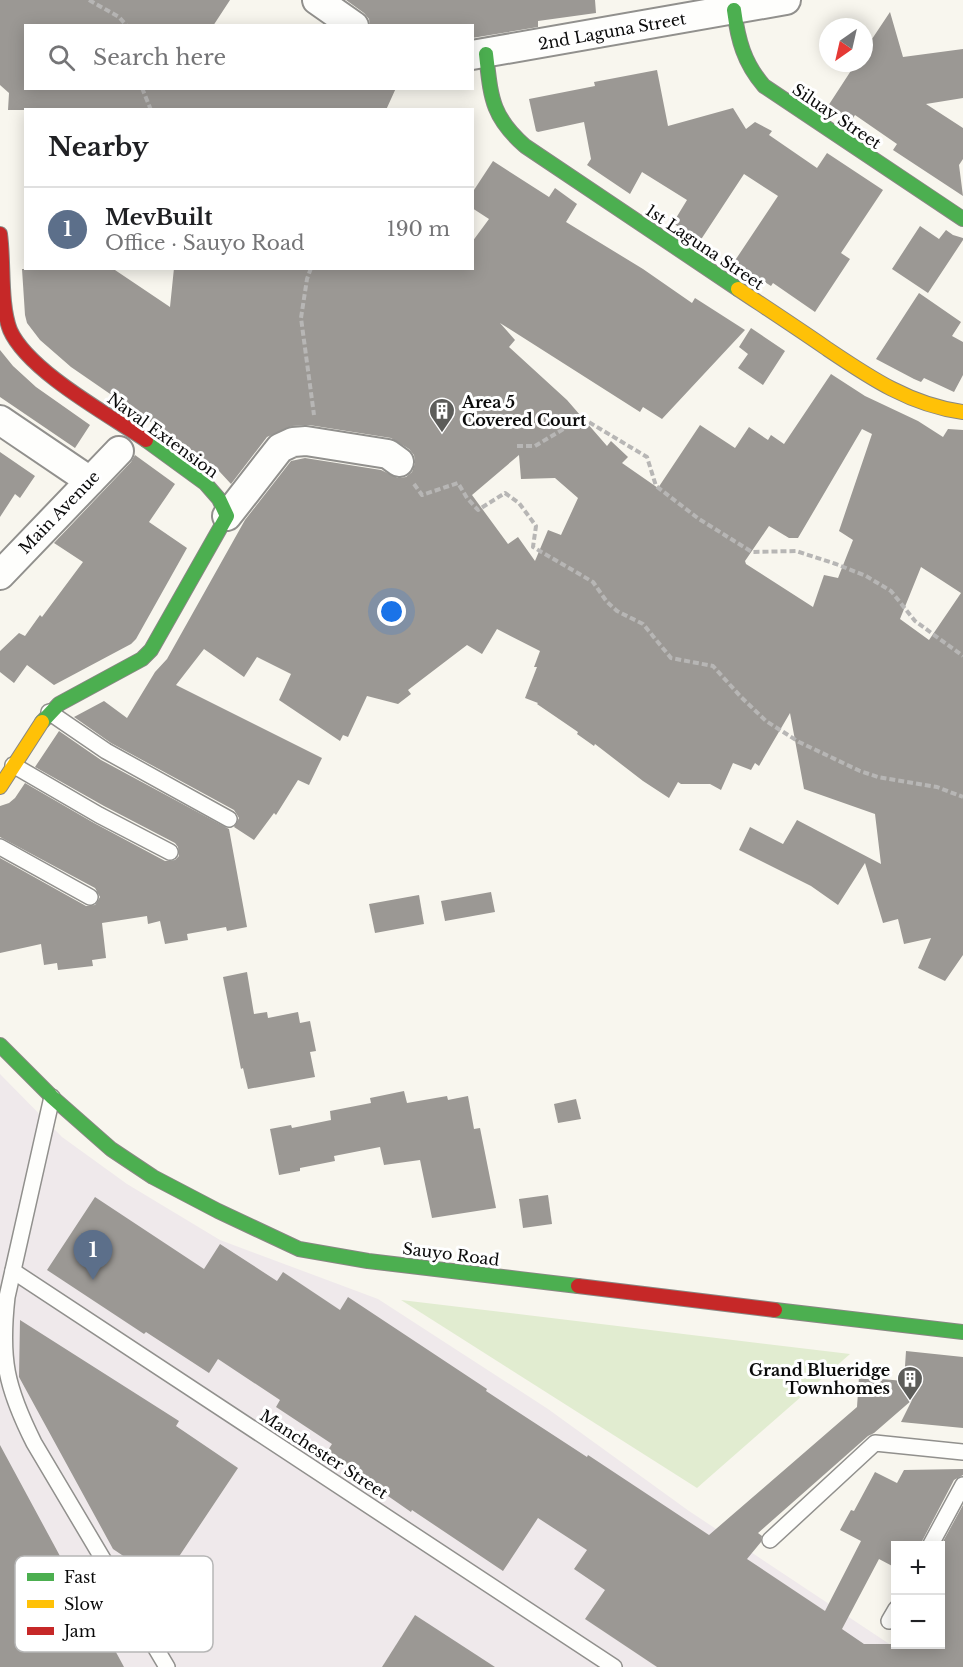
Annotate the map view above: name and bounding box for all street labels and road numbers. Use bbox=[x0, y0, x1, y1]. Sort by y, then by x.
street label: 2nd Laguna Street bbox=[537, 8, 687, 54]
street label: Siluay Street bbox=[789, 79, 885, 153]
street label: 1st Laguna Street bbox=[642, 200, 768, 294]
street label: Naval Extension bbox=[104, 388, 222, 482]
street label: Main Avenue bbox=[14, 466, 104, 558]
street label: Sauyo Road bbox=[401, 1238, 501, 1270]
street label: Manchester Street bbox=[256, 1405, 392, 1503]

